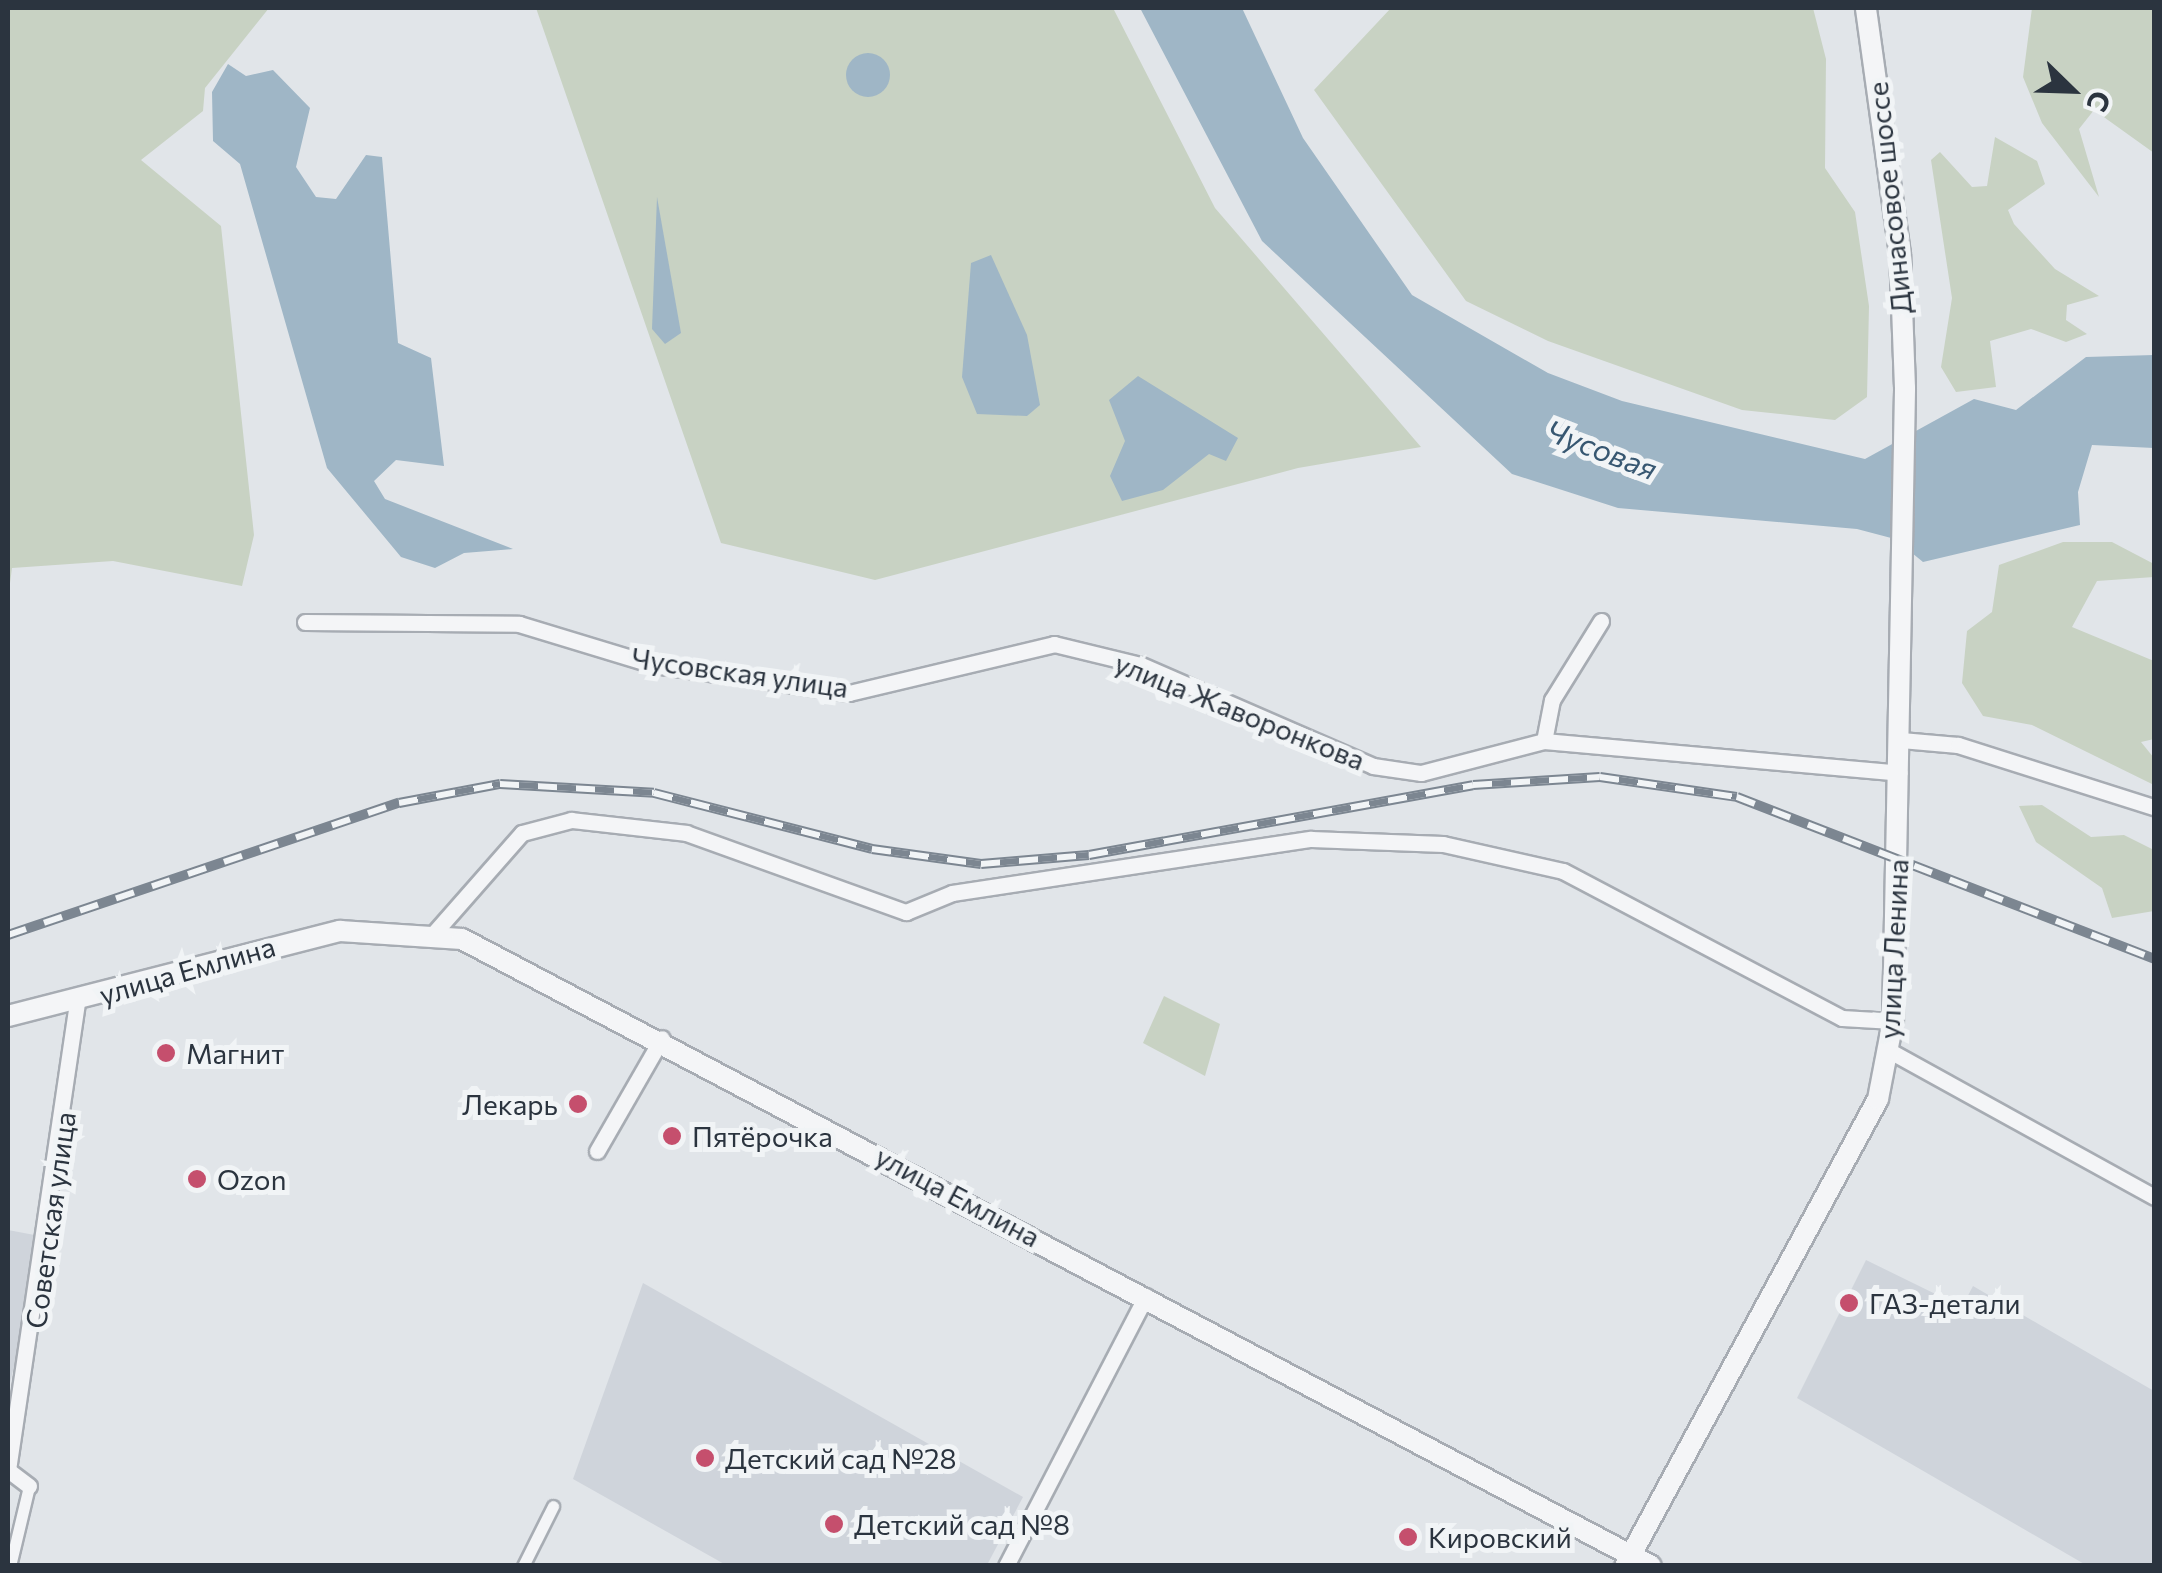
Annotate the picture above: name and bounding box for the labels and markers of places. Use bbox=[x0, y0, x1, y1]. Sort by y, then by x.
place label: Магнит bbox=[186, 1036, 285, 1070]
marker: Магнит bbox=[155, 1042, 177, 1064]
place label: Лекарь bbox=[462, 1087, 558, 1121]
marker: Лекарь bbox=[567, 1093, 589, 1115]
place label: Пятёрочка bbox=[692, 1119, 833, 1153]
marker: Пятёрочка bbox=[661, 1125, 683, 1147]
place label: Ozon bbox=[217, 1162, 287, 1196]
marker: Ozon bbox=[186, 1168, 208, 1190]
place label: ГАЗ-детали bbox=[1869, 1286, 2021, 1320]
marker: ГАЗ-детали bbox=[1838, 1292, 1860, 1314]
place label: Детский сад №28 bbox=[725, 1441, 956, 1475]
marker: Детский сад №28 bbox=[694, 1447, 716, 1469]
place label: Детский сад №8 bbox=[854, 1507, 1070, 1541]
marker: Детский сад №8 bbox=[823, 1513, 845, 1535]
place label: Кировский bbox=[1428, 1520, 1572, 1554]
marker: Кировский bbox=[1397, 1526, 1419, 1548]

